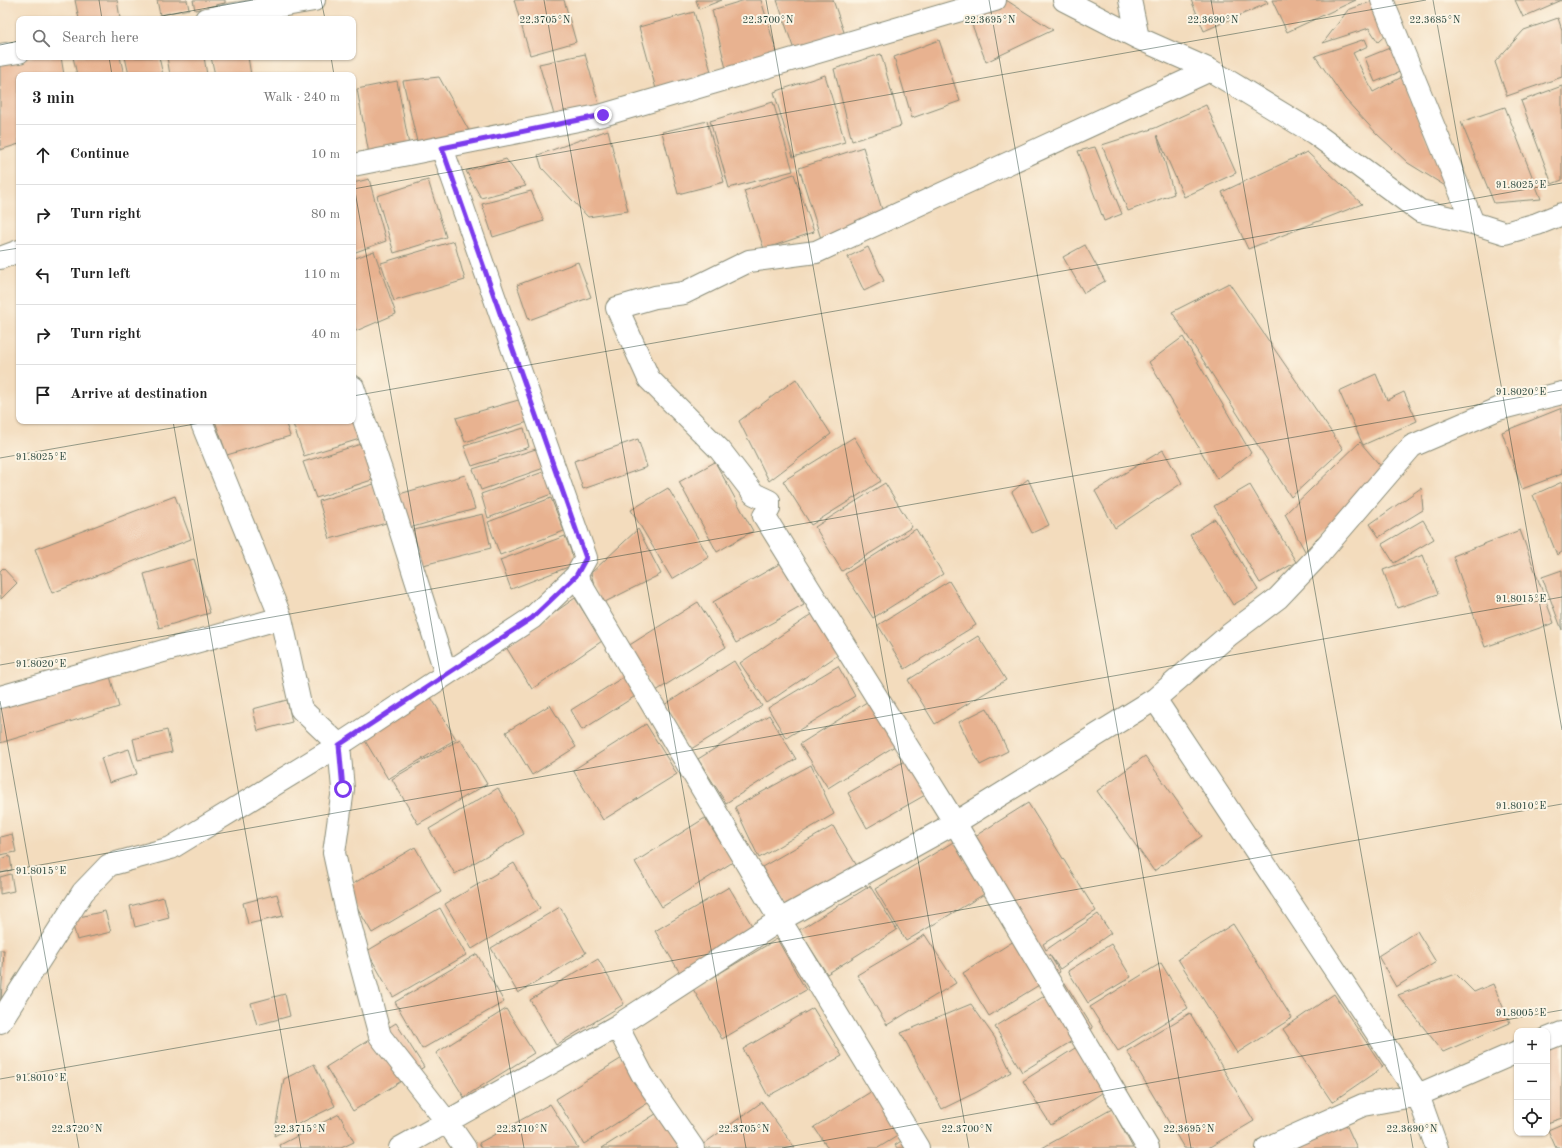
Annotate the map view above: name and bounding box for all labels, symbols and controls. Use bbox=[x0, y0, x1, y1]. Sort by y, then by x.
text: 22.3705°N bbox=[519, 15, 571, 25]
text: 22.3700°N bbox=[742, 15, 794, 25]
text: 22.3695°N bbox=[964, 15, 1016, 25]
text: 22.3690°N bbox=[1187, 15, 1239, 25]
text: 22.3685°N bbox=[1409, 15, 1461, 25]
search box bbox=[16, 16, 356, 60]
icon: search bbox=[30, 27, 52, 49]
text: Search here bbox=[62, 31, 139, 46]
text: 3 min bbox=[32, 90, 75, 107]
text: Walk · 240 m bbox=[263, 91, 340, 104]
route end bbox=[594, 106, 612, 124]
icon: ahead bbox=[32, 144, 54, 166]
text: Continue bbox=[70, 147, 129, 162]
text: 10 m bbox=[311, 148, 340, 161]
text: 91.8025°E bbox=[1496, 180, 1546, 190]
icon: right bbox=[32, 204, 54, 226]
text: Turn right bbox=[70, 207, 141, 222]
text: 80 m bbox=[311, 208, 340, 221]
icon: left bbox=[32, 264, 54, 286]
text: Turn left bbox=[70, 267, 130, 282]
text: 110 m bbox=[303, 268, 340, 281]
icon: right bbox=[32, 324, 54, 346]
text: Turn right bbox=[70, 327, 141, 342]
text: 40 m bbox=[311, 328, 340, 341]
icon: arrive bbox=[32, 384, 54, 406]
text: Arrive at destination bbox=[70, 387, 208, 402]
text: 91.8020°E bbox=[1496, 387, 1546, 397]
text: 91.8025°E bbox=[16, 452, 66, 462]
text: 91.8015°E bbox=[1496, 594, 1546, 604]
text: 91.8020°E bbox=[16, 659, 66, 669]
route start bbox=[334, 780, 352, 798]
text: 91.8010°E bbox=[1496, 801, 1546, 811]
text: 91.8015°E bbox=[16, 866, 66, 876]
text: 91.8005°E bbox=[1496, 1008, 1546, 1018]
map controls bbox=[1514, 1028, 1550, 1136]
button: + bbox=[1514, 1028, 1550, 1064]
button: − bbox=[1514, 1064, 1550, 1100]
text: 91.8010°E bbox=[16, 1073, 66, 1083]
button: locate bbox=[1514, 1100, 1550, 1136]
text: 22.3720°N bbox=[51, 1124, 103, 1134]
text: 22.3715°N bbox=[274, 1124, 326, 1134]
text: 22.3710°N bbox=[496, 1124, 548, 1134]
text: 22.3705°N bbox=[718, 1124, 770, 1134]
text: 22.3700°N bbox=[941, 1124, 993, 1134]
text: 22.3695°N bbox=[1163, 1124, 1215, 1134]
text: 22.3690°N bbox=[1386, 1124, 1438, 1134]

